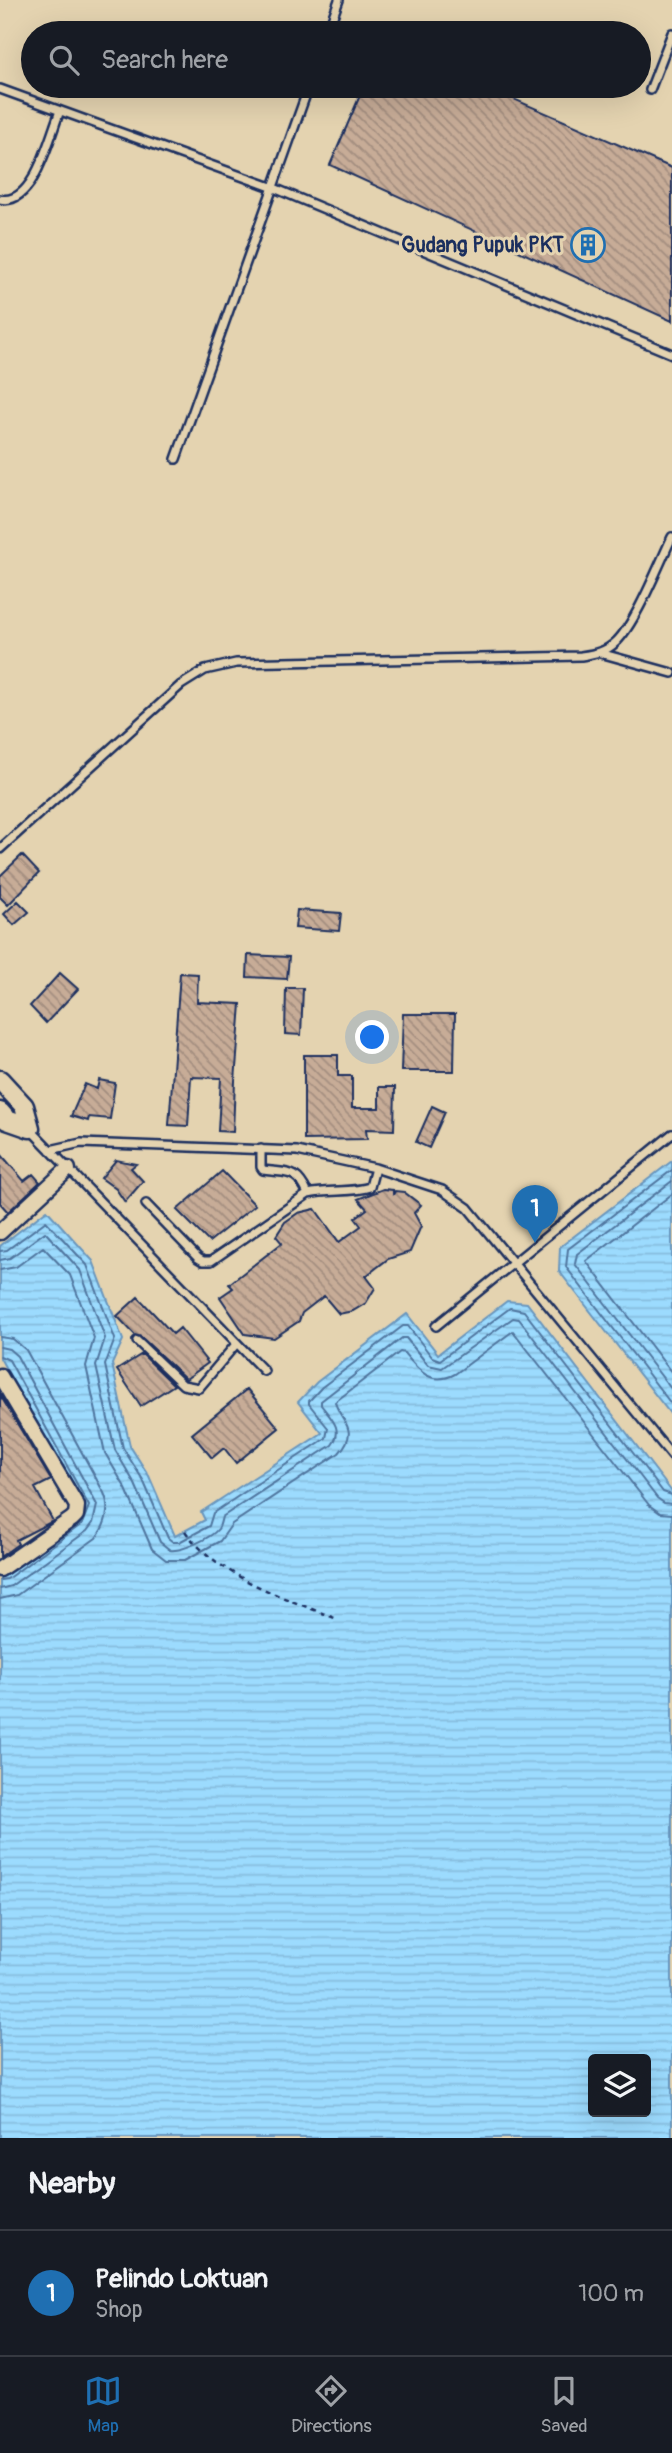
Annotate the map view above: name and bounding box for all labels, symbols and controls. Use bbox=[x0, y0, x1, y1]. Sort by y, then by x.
search box bbox=[21, 21, 651, 98]
icon: search bbox=[45, 41, 83, 79]
text: Search here bbox=[101, 44, 228, 76]
building icon: Gudang Pupuk PKT bbox=[569, 226, 607, 264]
place label: Gudang Pupuk PKT bbox=[401, 232, 564, 259]
your location bbox=[355, 1020, 389, 1054]
pin: 1 bbox=[512, 1185, 558, 1243]
map controls bbox=[588, 2054, 651, 2117]
button: layers bbox=[588, 2054, 651, 2117]
text: Nearby bbox=[28, 2165, 115, 2202]
text: Pelindo Loktuan bbox=[95, 2263, 268, 2295]
text: 1 bbox=[47, 2279, 56, 2308]
text: 100 m bbox=[578, 2279, 644, 2308]
text: Shop bbox=[95, 2295, 143, 2324]
tab: Map bbox=[84, 2372, 122, 2438]
tab: Directions bbox=[291, 2372, 372, 2438]
tab: Saved bbox=[540, 2372, 588, 2438]

